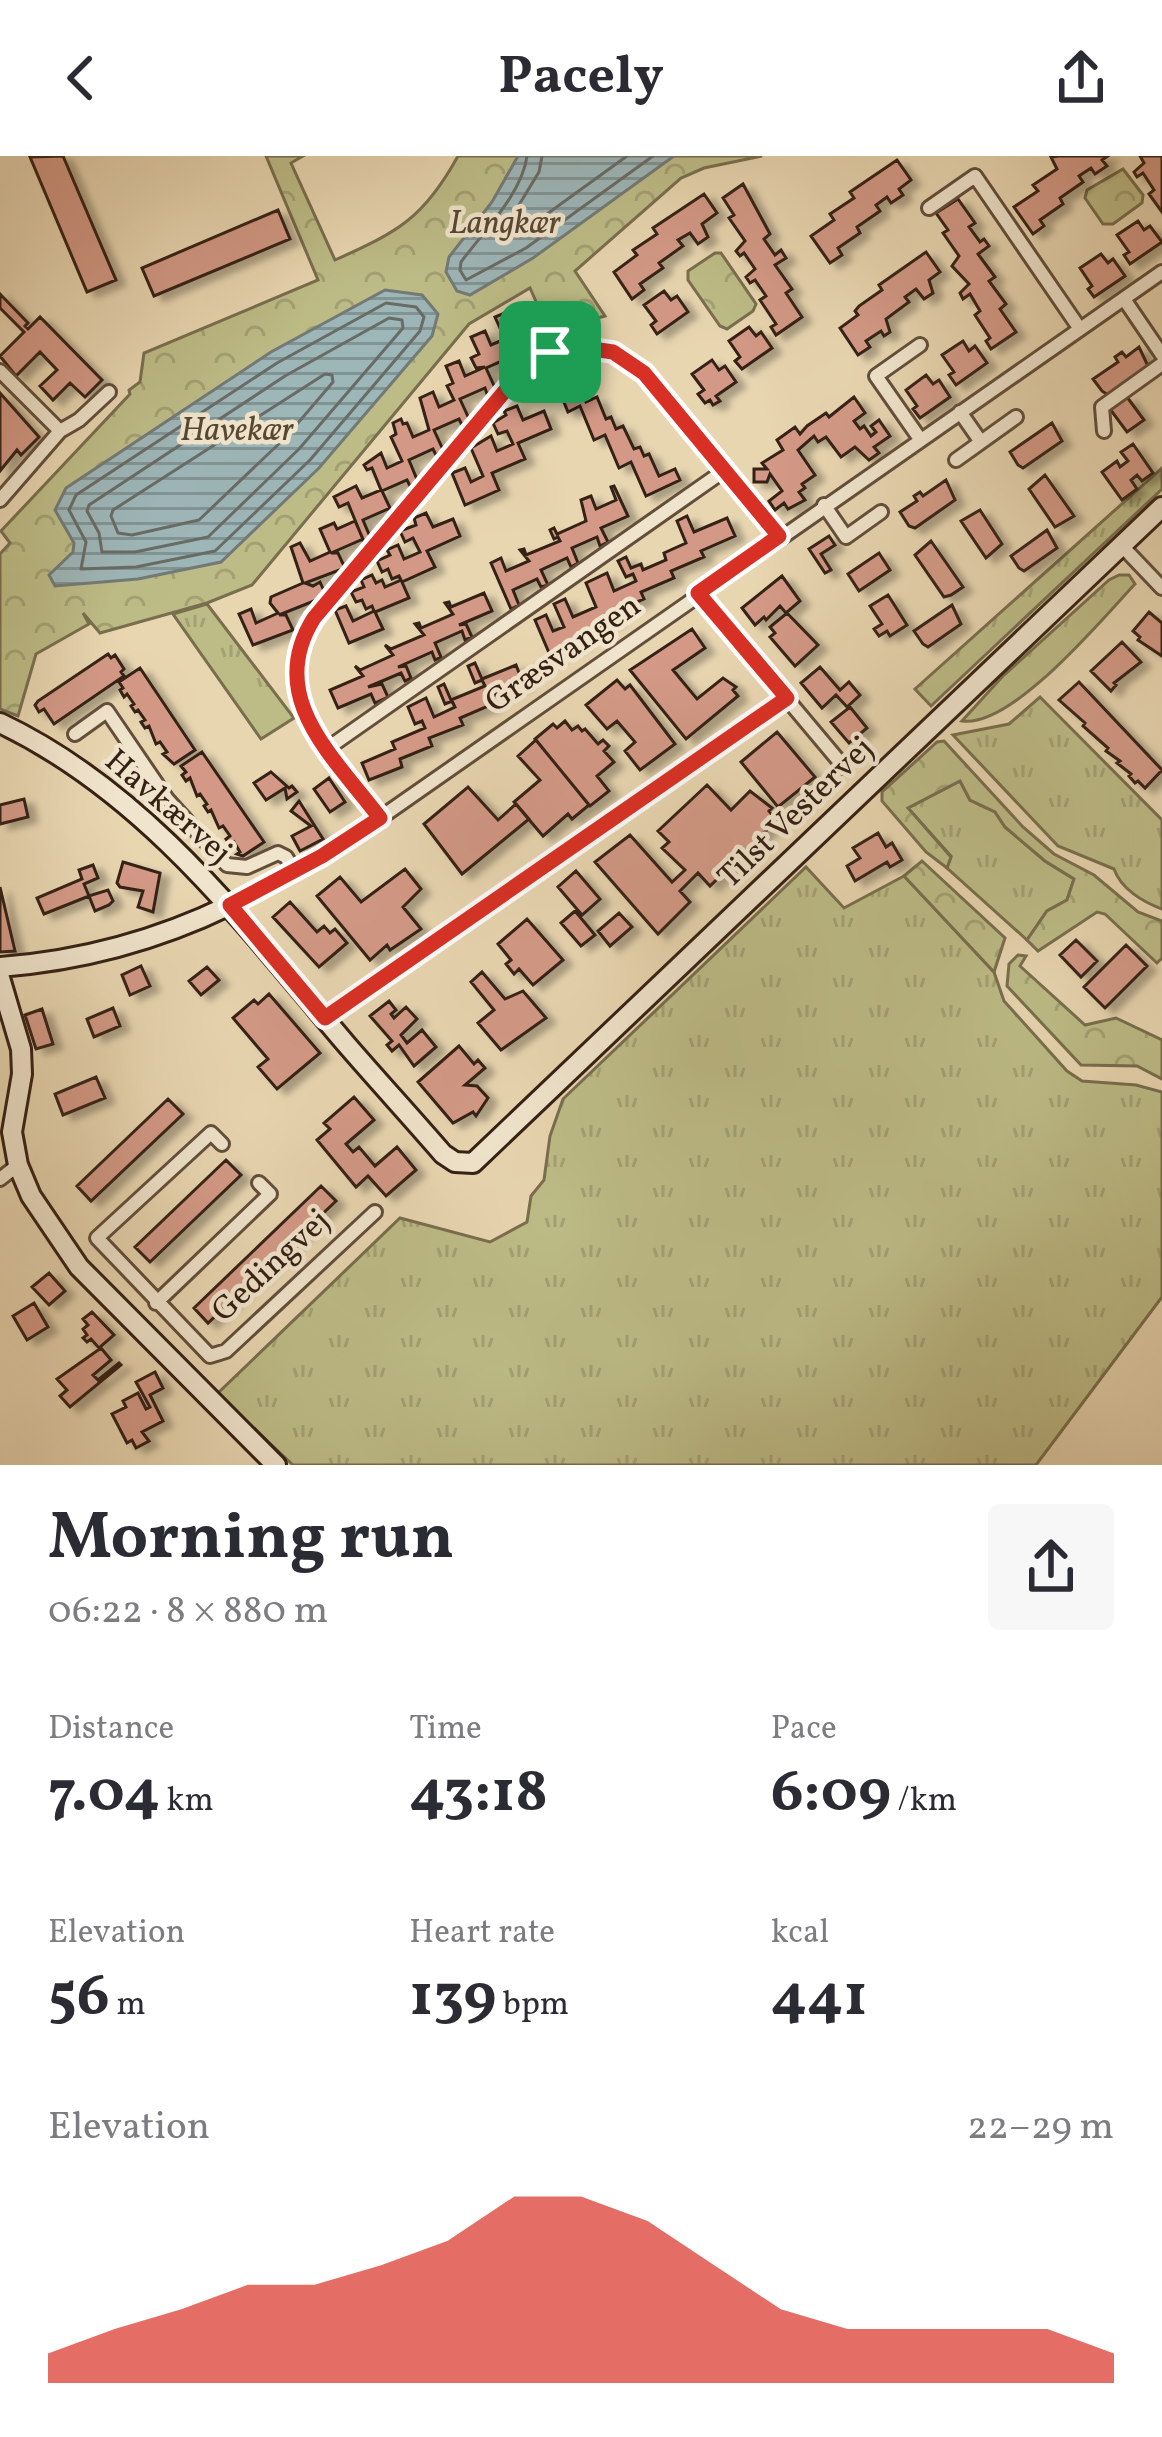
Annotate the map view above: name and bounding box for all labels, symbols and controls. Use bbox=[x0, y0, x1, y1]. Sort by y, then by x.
text: Pacely bbox=[498, 41, 664, 116]
icon: back bbox=[48, 45, 114, 111]
icon: share bbox=[1048, 45, 1114, 111]
park label: Langkær bbox=[449, 202, 562, 248]
pin bbox=[499, 301, 601, 403]
icon: arrive bbox=[517, 319, 583, 385]
park label: Havekær bbox=[180, 409, 294, 455]
street label: Græsvangen bbox=[477, 584, 651, 726]
street label: Tilst Vestervej bbox=[709, 728, 885, 900]
street label: Havkærvej bbox=[94, 740, 240, 876]
street label: Gedingvej bbox=[203, 1200, 341, 1334]
text: Morning run bbox=[48, 1494, 454, 1586]
button: share bbox=[988, 1504, 1114, 1630]
text: 06:22 · 8 × 880 m bbox=[48, 1585, 328, 1639]
text: Distance bbox=[48, 1707, 174, 1753]
text: Time bbox=[409, 1707, 482, 1753]
text: Pace bbox=[771, 1707, 837, 1753]
text: 7.04 bbox=[48, 1753, 160, 1836]
text: 43:18 bbox=[409, 1753, 548, 1836]
text: 6:09 bbox=[771, 1753, 891, 1836]
text: km bbox=[160, 1779, 214, 1825]
text: /km bbox=[891, 1779, 957, 1825]
text: Elevation bbox=[48, 1911, 185, 1957]
text: Heart rate bbox=[409, 1911, 555, 1957]
text: kcal bbox=[771, 1911, 829, 1957]
text: 56 bbox=[48, 1957, 110, 2040]
text: 139 bbox=[409, 1957, 496, 2040]
text: 441 bbox=[771, 1957, 868, 2040]
text: m bbox=[110, 1983, 146, 2029]
text: bpm bbox=[496, 1983, 569, 2029]
text: Elevation bbox=[48, 2101, 210, 2155]
text: 22–29 m bbox=[967, 2101, 1114, 2155]

